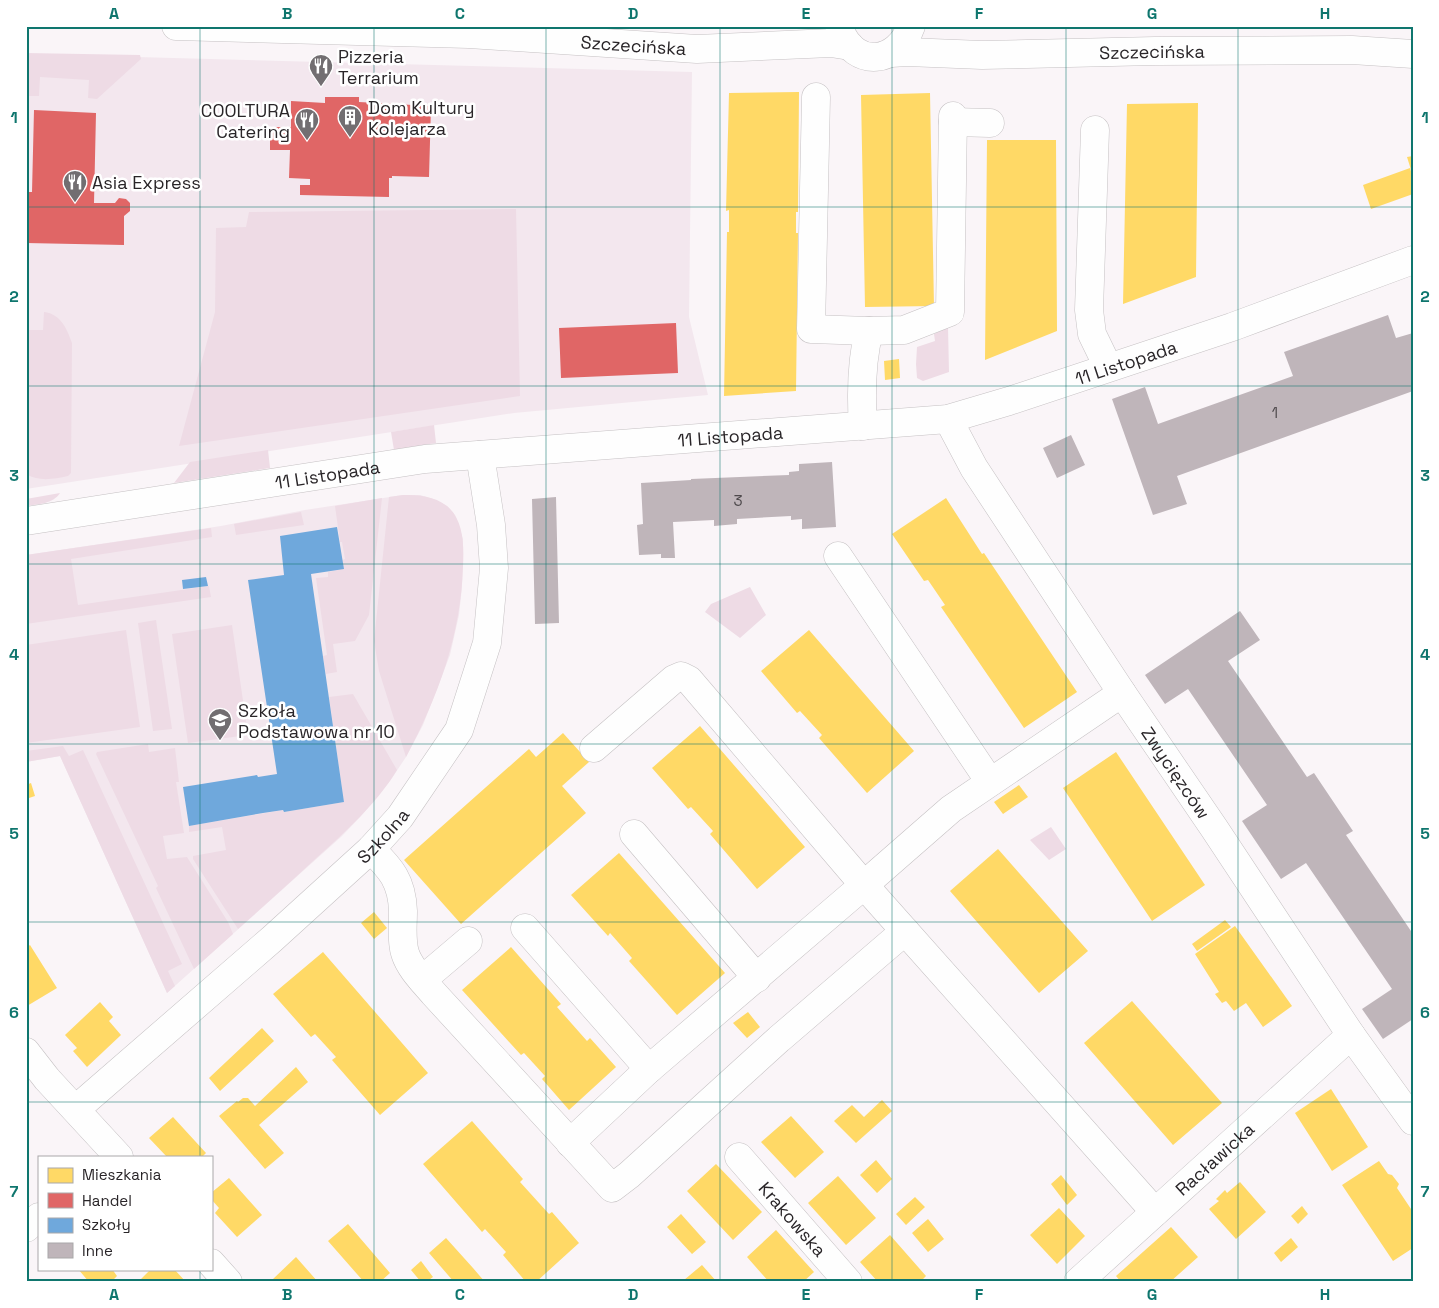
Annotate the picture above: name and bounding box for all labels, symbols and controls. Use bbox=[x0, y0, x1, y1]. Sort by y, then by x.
text: A bbox=[109, 3, 119, 24]
text: B bbox=[282, 3, 292, 24]
text: C bbox=[455, 3, 465, 24]
text: D bbox=[628, 3, 638, 24]
text: E bbox=[802, 3, 811, 24]
text: F bbox=[975, 3, 984, 24]
text: G bbox=[1147, 3, 1157, 24]
text: H bbox=[1320, 3, 1330, 24]
street label: Szczecińska bbox=[580, 30, 687, 60]
street label: Szczecińska bbox=[1099, 39, 1205, 64]
place label: Pizzeria Terrarium bbox=[338, 45, 419, 89]
restaurant icon: Pizzeria Terrarium bbox=[308, 53, 334, 87]
place label: Dom Kultury Kolejarza bbox=[368, 96, 475, 140]
place label: COOLTURA Catering bbox=[201, 99, 290, 143]
building icon: Dom Kultury Kolejarza bbox=[337, 104, 363, 138]
text: 1 bbox=[10, 107, 18, 128]
restaurant icon: COOLTURA Catering bbox=[294, 107, 320, 141]
text: 1 bbox=[1421, 107, 1429, 128]
restaurant icon: Asia Express bbox=[62, 169, 88, 203]
place label: Asia Express bbox=[92, 171, 201, 194]
text: 2 bbox=[9, 286, 19, 307]
text: 2 bbox=[1420, 286, 1430, 307]
street label: 11 Listopada bbox=[1072, 335, 1180, 390]
house number: 1 bbox=[1272, 403, 1278, 422]
street label: 11 Listopada bbox=[677, 420, 784, 451]
street label: 11 Listopada bbox=[273, 455, 382, 494]
text: 3 bbox=[9, 465, 19, 486]
text: 3 bbox=[1420, 465, 1430, 486]
house number: 3 bbox=[733, 491, 743, 510]
text: 4 bbox=[9, 644, 19, 665]
text: 4 bbox=[1420, 644, 1430, 665]
place label: Szkoła Podstawowa nr 10 bbox=[238, 699, 395, 743]
school or university icon: Szkoła Podstawowa nr 10 bbox=[207, 707, 233, 741]
street label: Zwycięzców bbox=[1137, 722, 1216, 823]
street label: Szkolna bbox=[352, 804, 414, 868]
text: 5 bbox=[9, 823, 19, 844]
text: 5 bbox=[1420, 823, 1430, 844]
text: 6 bbox=[9, 1002, 19, 1023]
text: 6 bbox=[1420, 1002, 1430, 1023]
street label: Racławicka bbox=[1170, 1117, 1259, 1200]
legend bbox=[38, 1156, 212, 1270]
text: Mieszkania bbox=[82, 1165, 162, 1184]
street label: Krakowska bbox=[754, 1177, 832, 1261]
text: 7 bbox=[10, 1181, 19, 1202]
text: 7 bbox=[1421, 1181, 1430, 1202]
text: Handel bbox=[82, 1191, 132, 1210]
text: Szkoły bbox=[82, 1215, 131, 1234]
text: Inne bbox=[82, 1241, 113, 1260]
text: A bbox=[109, 1284, 119, 1305]
text: B bbox=[282, 1284, 292, 1305]
text: C bbox=[455, 1284, 465, 1305]
text: D bbox=[628, 1284, 638, 1305]
text: E bbox=[802, 1284, 811, 1305]
text: F bbox=[975, 1284, 984, 1305]
text: G bbox=[1147, 1284, 1157, 1305]
text: H bbox=[1320, 1284, 1330, 1305]

